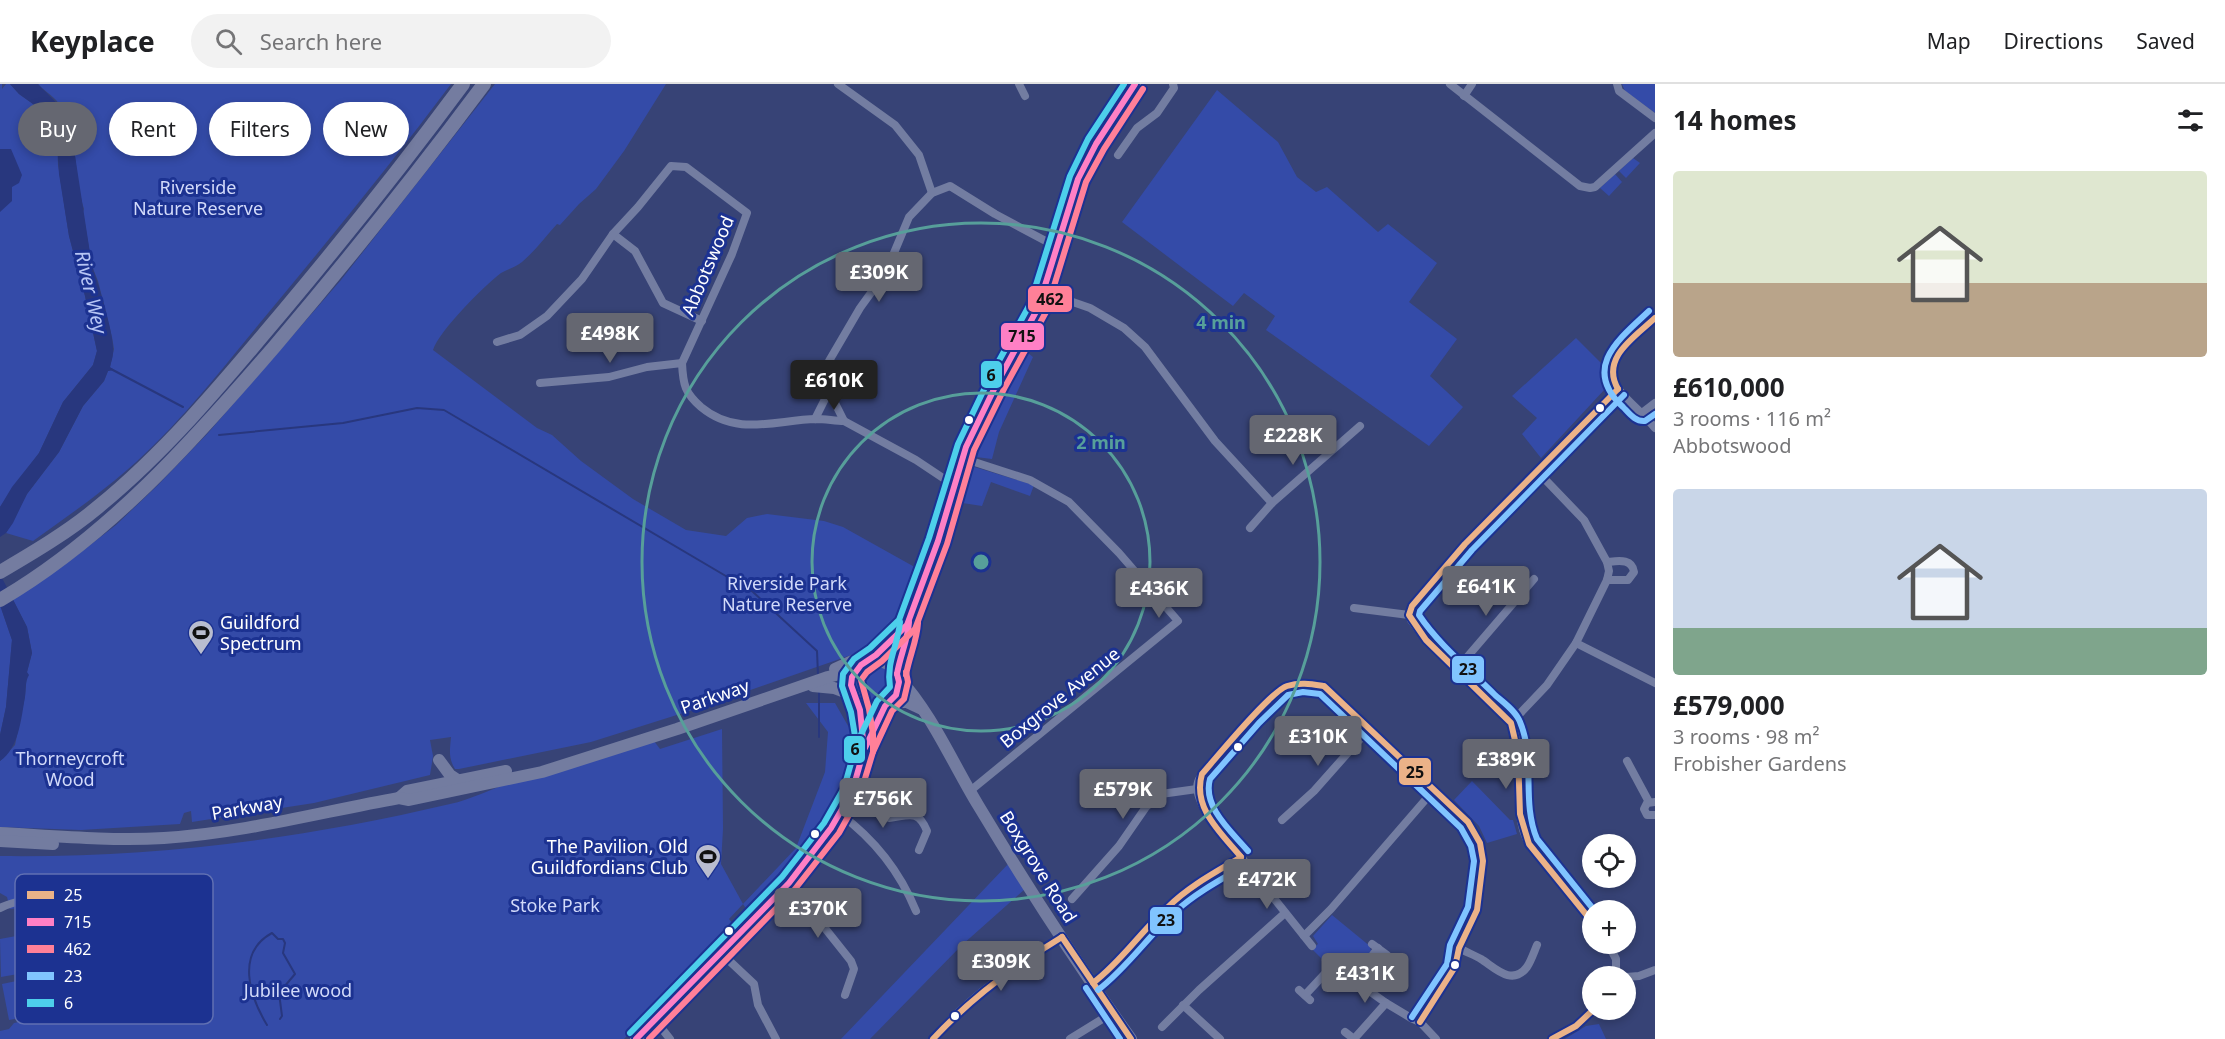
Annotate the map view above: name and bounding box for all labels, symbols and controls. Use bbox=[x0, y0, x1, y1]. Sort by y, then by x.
search box bbox=[191, 14, 611, 68]
text: Keyplace bbox=[30, 22, 155, 60]
icon: search bbox=[212, 25, 245, 58]
text: Search here bbox=[260, 26, 382, 56]
text: Map bbox=[1927, 27, 1971, 55]
text: Directions bbox=[2004, 27, 2103, 55]
text: Saved bbox=[2136, 27, 2195, 55]
chip: Buy bbox=[18, 102, 97, 156]
chip: Rent bbox=[109, 102, 197, 156]
chip: Filters bbox=[209, 102, 311, 156]
chip: New bbox=[323, 102, 409, 156]
text: 14 homes bbox=[1673, 102, 1797, 138]
icon: filters bbox=[2174, 104, 2207, 137]
park label: Riverside Nature Reserve bbox=[133, 175, 263, 220]
icon: home bbox=[1886, 210, 1994, 318]
street label: Abbotswood bbox=[675, 212, 739, 319]
water label: River Wey bbox=[69, 248, 115, 338]
pin: £309K bbox=[837, 252, 921, 303]
text: £309K bbox=[849, 258, 909, 285]
line badge: 462 bbox=[1027, 285, 1073, 313]
text: 462 bbox=[1036, 288, 1064, 310]
text: 4 min bbox=[1196, 310, 1246, 334]
pin: £498K bbox=[568, 313, 652, 364]
text: £498K bbox=[580, 319, 640, 346]
line badge: 715 bbox=[1000, 322, 1045, 351]
text: 715 bbox=[1008, 325, 1036, 347]
pin: £610K bbox=[792, 360, 876, 411]
line badge: 6 bbox=[980, 360, 1003, 389]
text: 6 bbox=[986, 364, 996, 386]
text: £610K bbox=[804, 366, 864, 393]
text: £610,000 bbox=[1673, 369, 1785, 405]
unlabelled marker bbox=[1594, 402, 1606, 414]
text: 3 rooms · 116 m² bbox=[1673, 405, 1831, 432]
unlabelled marker bbox=[963, 414, 975, 426]
pin: £228K bbox=[1251, 415, 1335, 466]
text: £228K bbox=[1263, 421, 1323, 448]
text: 2 min bbox=[1076, 430, 1126, 454]
text: Abbotswood bbox=[1673, 432, 1792, 459]
icon: home bbox=[1886, 528, 1994, 636]
centre of rings bbox=[971, 552, 991, 572]
pin: £641K bbox=[1444, 566, 1528, 617]
pin: £436K bbox=[1117, 568, 1201, 619]
park label: Riverside Park Nature Reserve bbox=[722, 571, 852, 616]
text: £641K bbox=[1456, 572, 1516, 599]
text: £436K bbox=[1129, 574, 1189, 601]
place label: Guildford Spectrum bbox=[220, 610, 302, 655]
sports icon: Guildford Spectrum bbox=[186, 618, 216, 656]
street label: Boxgrove Avenue bbox=[994, 641, 1124, 753]
line badge: 23 bbox=[1451, 655, 1485, 684]
text: 23 bbox=[1459, 658, 1477, 680]
street label: Parkway bbox=[677, 673, 753, 719]
text: £579,000 bbox=[1673, 687, 1785, 723]
pin: £310K bbox=[1276, 716, 1360, 767]
text: £310K bbox=[1288, 722, 1348, 749]
text: 3 rooms · 98 m² bbox=[1673, 723, 1820, 750]
line badge: 6 bbox=[843, 735, 866, 764]
text: 6 bbox=[850, 738, 860, 760]
pin: £389K bbox=[1464, 739, 1548, 790]
unlabelled marker bbox=[1232, 741, 1244, 753]
text: £389K bbox=[1476, 745, 1536, 772]
park label: Thorneycroft Wood bbox=[16, 746, 125, 791]
text: Frobisher Gardens bbox=[1673, 750, 1847, 777]
line badge: 25 bbox=[1398, 757, 1432, 786]
text: 25 bbox=[1406, 761, 1424, 783]
pin: £579K bbox=[1081, 769, 1165, 820]
text: £579K bbox=[1093, 775, 1153, 802]
pin: £756K bbox=[841, 778, 925, 829]
text: £756K bbox=[853, 784, 913, 811]
street label: Parkway bbox=[210, 789, 285, 825]
street label: Boxgrove Road bbox=[995, 806, 1083, 927]
unlabelled marker bbox=[809, 828, 821, 840]
place label: The Pavilion, Old Guildfordians Club bbox=[531, 834, 688, 879]
map controls bbox=[1582, 834, 1636, 1020]
button: locate bbox=[1582, 834, 1636, 888]
sports icon: The Pavilion, Old Guildfordians Club bbox=[693, 842, 723, 880]
pin: £472K bbox=[1225, 859, 1309, 910]
text: £472K bbox=[1237, 865, 1297, 892]
legend bbox=[15, 874, 213, 1024]
text: 25 bbox=[64, 884, 82, 906]
pin: £370K bbox=[776, 888, 860, 939]
park label: Stoke Park bbox=[510, 893, 600, 917]
text: £370K bbox=[788, 894, 848, 921]
button: + bbox=[1582, 900, 1636, 954]
line badge: 23 bbox=[1149, 906, 1183, 935]
text: 23 bbox=[1157, 909, 1175, 931]
text: 715 bbox=[64, 911, 91, 933]
unlabelled marker bbox=[723, 925, 735, 937]
text: 462 bbox=[64, 938, 91, 960]
pin: £309K bbox=[959, 941, 1043, 992]
text: £309K bbox=[971, 947, 1031, 974]
pin: £431K bbox=[1323, 953, 1407, 1004]
text: £431K bbox=[1335, 959, 1395, 986]
unlabelled marker bbox=[1449, 959, 1461, 971]
text: 23 bbox=[64, 965, 82, 987]
button: − bbox=[1582, 966, 1636, 1020]
park label: Jubilee wood bbox=[242, 978, 352, 1002]
text: 6 bbox=[64, 992, 73, 1014]
unlabelled marker bbox=[949, 1010, 961, 1022]

